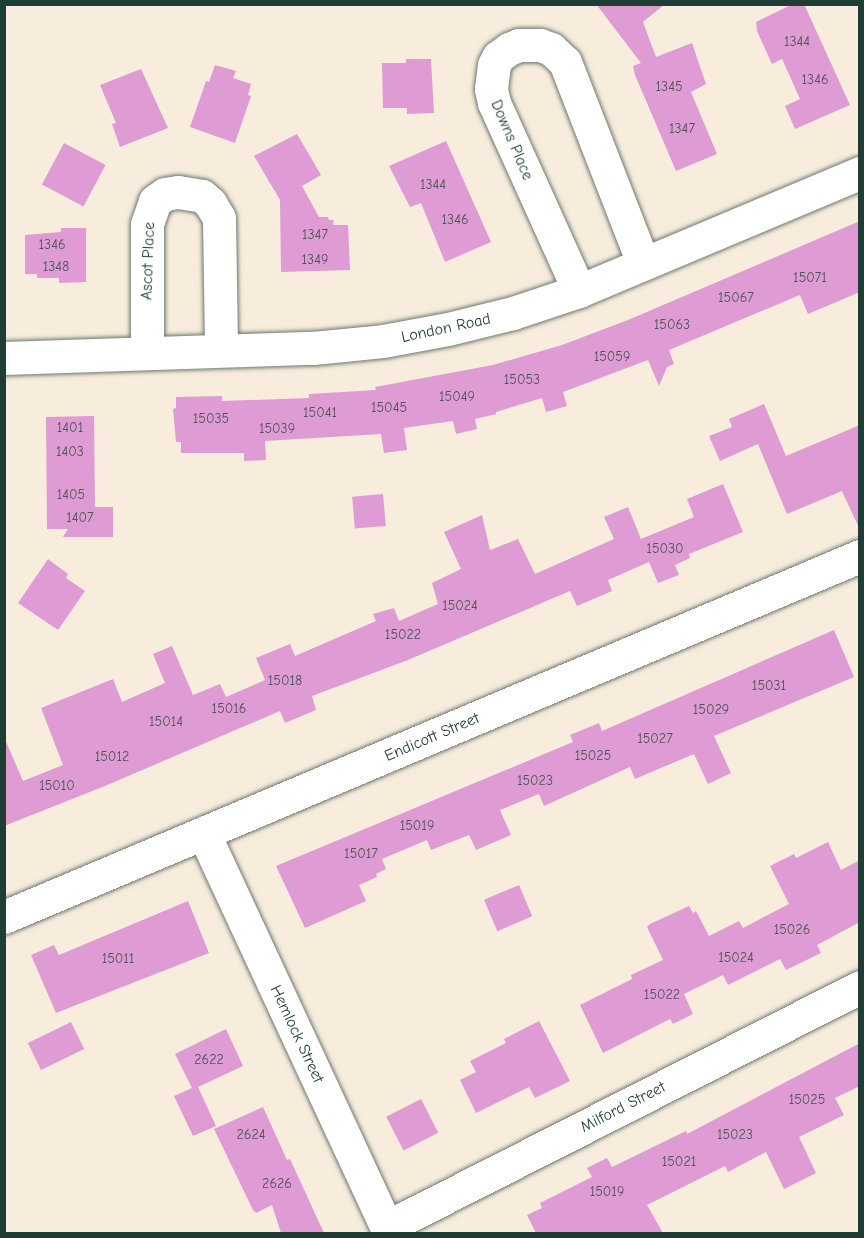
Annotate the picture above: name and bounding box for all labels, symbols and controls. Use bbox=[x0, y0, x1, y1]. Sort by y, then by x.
house number: 1344 bbox=[784, 34, 810, 50]
house number: 1346 bbox=[802, 72, 828, 88]
house number: 1345 bbox=[656, 79, 682, 95]
street label: Downs Place bbox=[487, 97, 537, 183]
house number: 1347 bbox=[669, 121, 695, 137]
house number: 1344 bbox=[420, 177, 446, 193]
house number: 1346 bbox=[442, 212, 468, 228]
street label: Ascot Place bbox=[137, 222, 159, 300]
house number: 1347 bbox=[302, 227, 328, 243]
house number: 1346 bbox=[39, 237, 65, 253]
house number: 1349 bbox=[302, 252, 328, 268]
house number: 1348 bbox=[43, 259, 69, 275]
house number: 15071 bbox=[793, 270, 827, 286]
house number: 15067 bbox=[718, 290, 754, 306]
street label: London Road bbox=[400, 309, 492, 347]
house number: 15063 bbox=[654, 317, 690, 333]
house number: 15059 bbox=[594, 349, 630, 365]
house number: 15053 bbox=[504, 372, 540, 388]
house number: 15049 bbox=[439, 389, 475, 405]
house number: 15045 bbox=[371, 400, 407, 416]
house number: 15041 bbox=[303, 405, 337, 421]
house number: 15035 bbox=[193, 411, 229, 427]
house number: 1401 bbox=[57, 420, 83, 436]
house number: 15039 bbox=[259, 421, 295, 437]
house number: 1403 bbox=[56, 444, 84, 460]
house number: 1405 bbox=[57, 487, 85, 503]
house number: 1407 bbox=[66, 510, 94, 526]
house number: 15030 bbox=[646, 541, 684, 557]
house number: 15024 bbox=[442, 598, 478, 614]
house number: 15022 bbox=[385, 627, 421, 643]
house number: 15018 bbox=[268, 673, 302, 689]
house number: 15031 bbox=[752, 678, 786, 694]
house number: 15016 bbox=[212, 701, 246, 717]
house number: 15029 bbox=[693, 702, 729, 718]
street label: Endicott Street bbox=[382, 708, 482, 766]
house number: 15014 bbox=[149, 714, 183, 730]
house number: 15027 bbox=[637, 731, 673, 747]
house number: 15025 bbox=[575, 748, 611, 764]
house number: 15012 bbox=[95, 749, 129, 765]
house number: 15023 bbox=[517, 773, 553, 789]
house number: 15010 bbox=[39, 778, 75, 794]
house number: 15019 bbox=[400, 818, 434, 834]
house number: 15017 bbox=[344, 846, 378, 862]
house number: 15026 bbox=[774, 922, 810, 938]
house number: 15024 bbox=[718, 950, 754, 966]
house number: 15011 bbox=[102, 951, 134, 967]
street label: Hemlock Street bbox=[266, 982, 328, 1086]
house number: 15022 bbox=[644, 987, 680, 1003]
house number: 2622 bbox=[194, 1052, 224, 1068]
street label: Milford Street bbox=[577, 1077, 669, 1137]
house number: 15025 bbox=[789, 1092, 825, 1108]
house number: 2624 bbox=[237, 1127, 265, 1143]
house number: 15023 bbox=[717, 1127, 753, 1143]
house number: 15021 bbox=[662, 1154, 696, 1170]
house number: 2626 bbox=[262, 1176, 292, 1192]
house number: 15019 bbox=[590, 1184, 624, 1200]

